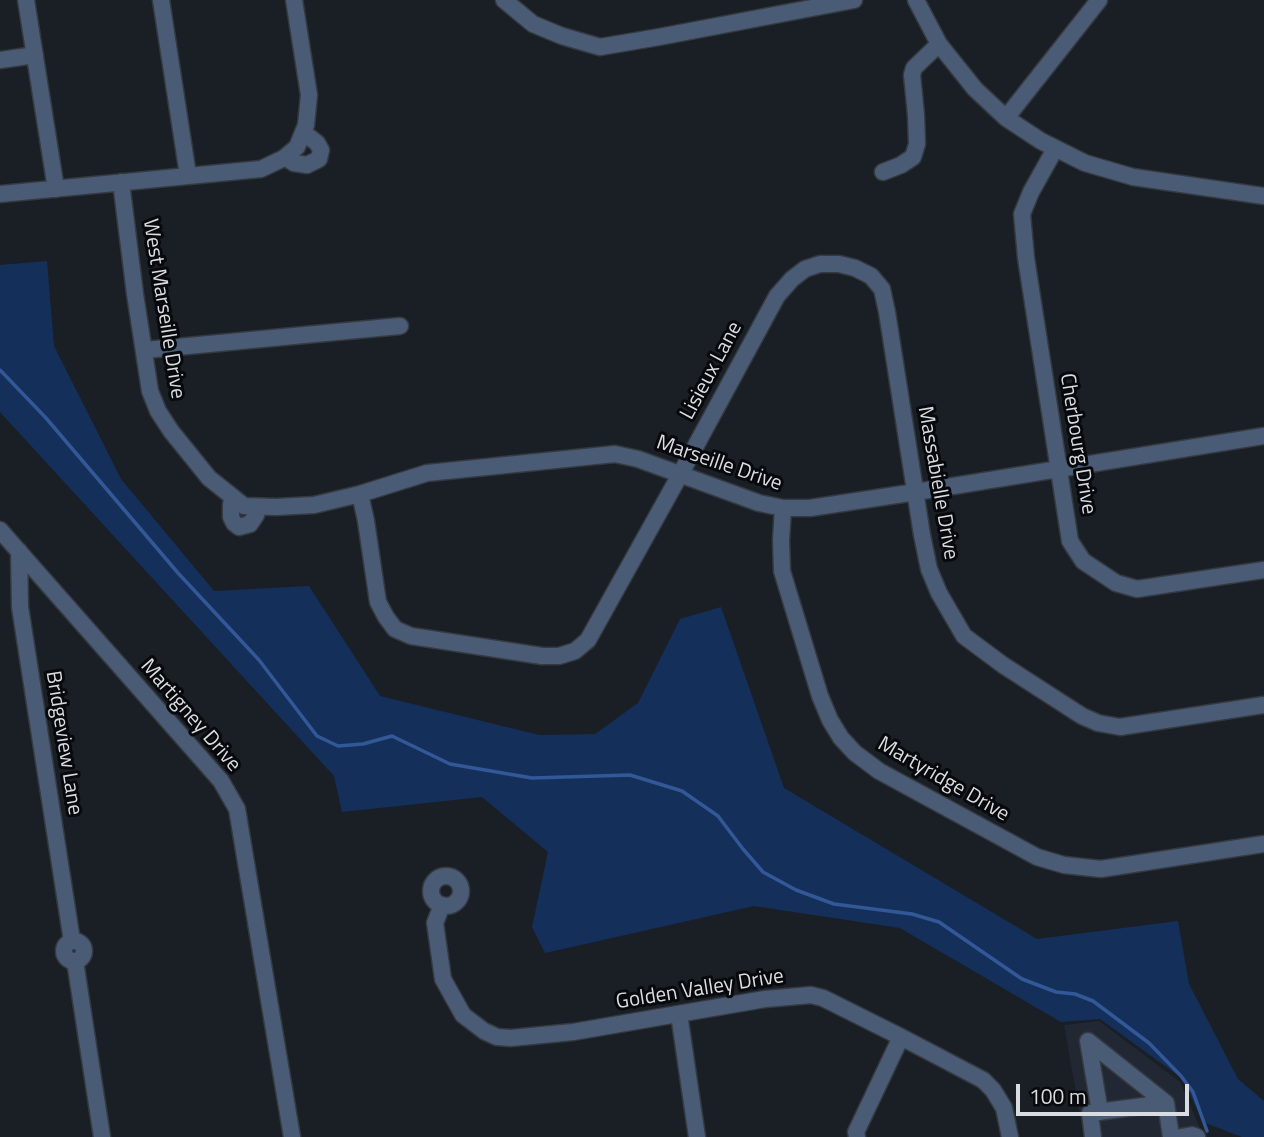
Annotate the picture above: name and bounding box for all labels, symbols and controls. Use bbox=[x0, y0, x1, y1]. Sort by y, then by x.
street label: West Marseille Drive bbox=[136, 217, 190, 401]
street label: Lisieux Lane bbox=[676, 318, 748, 424]
street label: Cherbourg Drive bbox=[1053, 372, 1101, 516]
street label: Massabielle Drive bbox=[911, 404, 963, 562]
street label: Marseille Drive bbox=[653, 431, 785, 497]
street label: Martigney Drive bbox=[134, 655, 246, 777]
street label: Bridgeview Lane bbox=[39, 669, 87, 817]
street label: Martyridge Drive bbox=[873, 732, 1013, 828]
street label: Golden Valley Drive bbox=[614, 964, 786, 1016]
scale bar bbox=[1019, 1070, 1192, 1114]
text: 100 m bbox=[1029, 1080, 1086, 1112]

